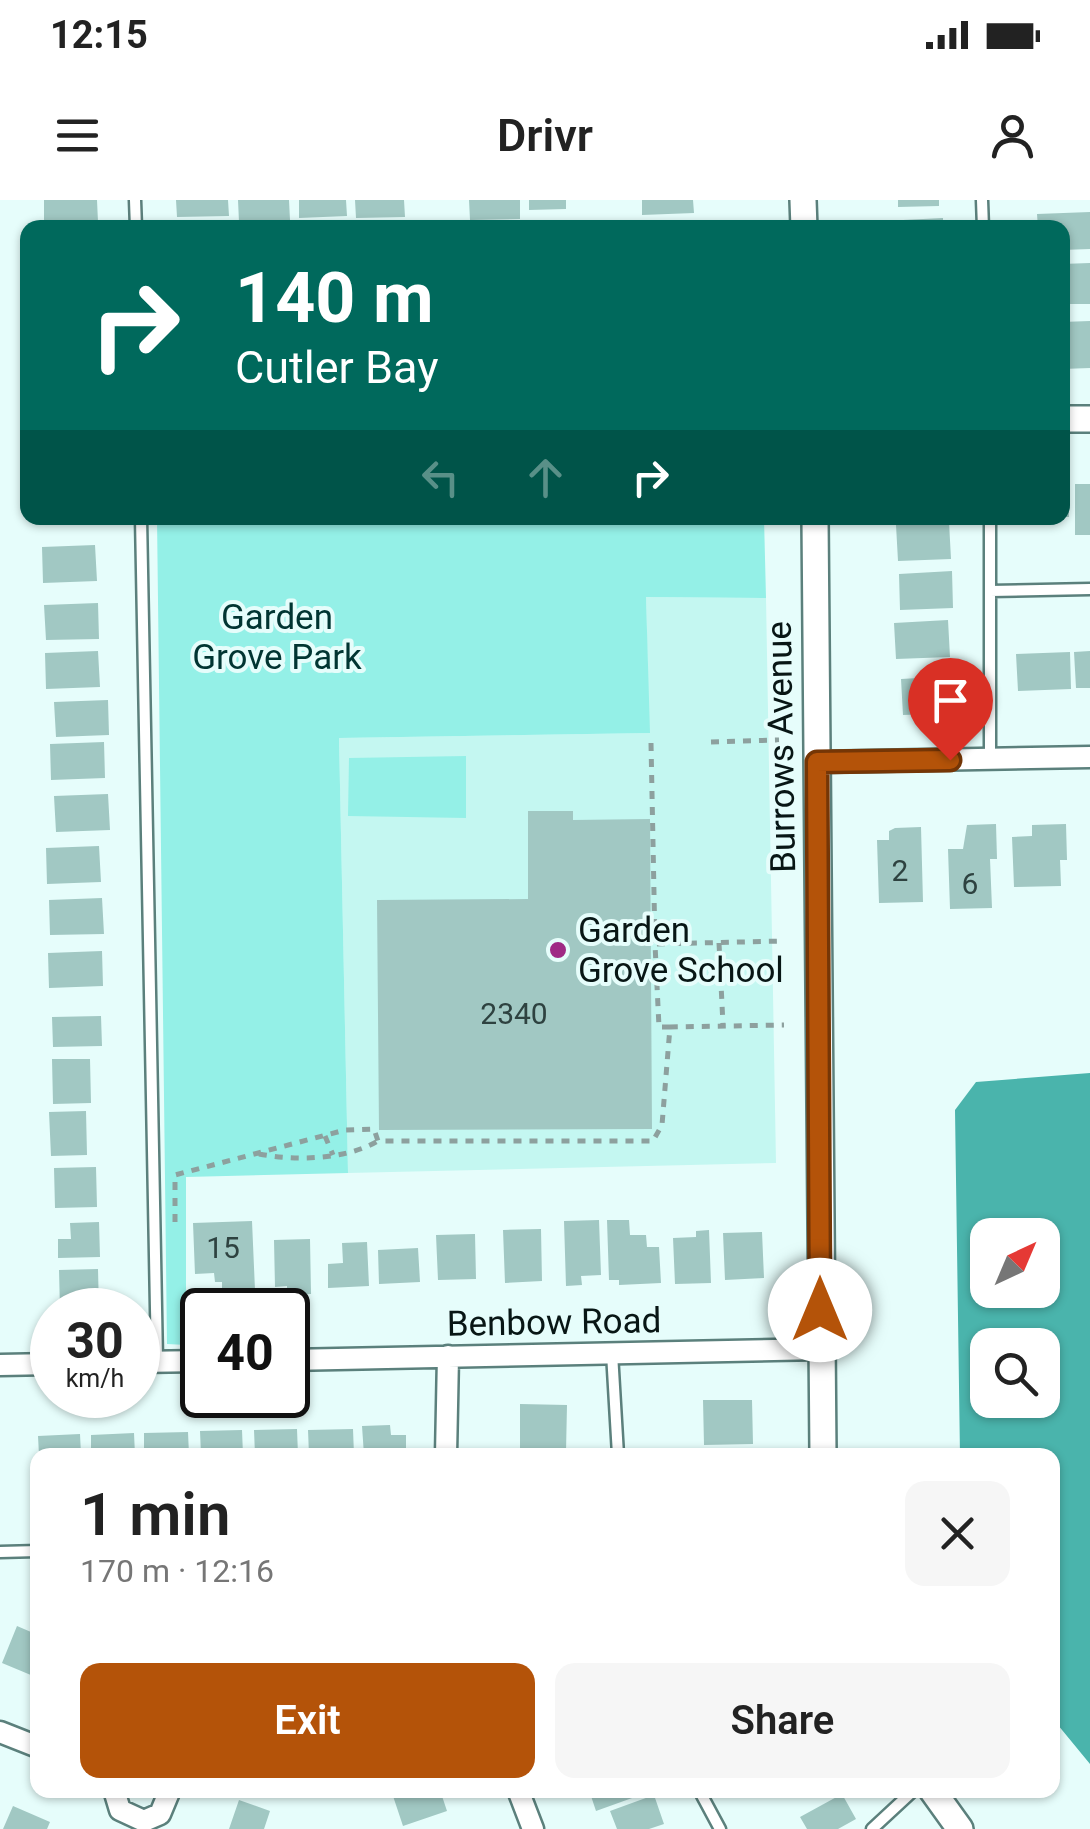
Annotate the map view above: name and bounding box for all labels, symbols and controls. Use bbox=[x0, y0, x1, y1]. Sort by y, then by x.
text: 12:15 bbox=[50, 13, 148, 57]
icon: menu bbox=[50, 108, 105, 163]
icon: person bbox=[985, 108, 1040, 163]
text: Drivr bbox=[497, 109, 593, 162]
text: 140 m bbox=[235, 257, 434, 339]
icon: right bbox=[70, 260, 200, 390]
text: Cutler Bay bbox=[235, 341, 439, 394]
icon: left bbox=[413, 450, 468, 505]
icon: ahead bbox=[518, 450, 573, 505]
icon: right bbox=[623, 450, 678, 505]
park label: Garden Grove Park bbox=[192, 597, 362, 678]
street label: Burrows Avenue bbox=[759, 621, 804, 873]
pin bbox=[908, 658, 993, 761]
icon: arrive bbox=[923, 673, 978, 728]
house number: 2 bbox=[892, 853, 908, 888]
house number: 6 bbox=[962, 866, 978, 901]
place label: Garden Grove School bbox=[578, 910, 784, 991]
marker: Garden Grove School bbox=[547, 939, 569, 961]
house number: 2340 bbox=[480, 996, 548, 1031]
north arrow bbox=[970, 1218, 1060, 1308]
map controls bbox=[970, 1218, 1060, 1418]
house number: 15 bbox=[206, 1230, 240, 1265]
position arrow bbox=[768, 1258, 872, 1362]
speed limit sign: 40 bbox=[180, 1288, 310, 1418]
street label: Benbow Road bbox=[446, 1300, 662, 1345]
text: 30 bbox=[66, 1312, 124, 1370]
button: search bbox=[970, 1328, 1060, 1418]
text: km/h bbox=[66, 1364, 124, 1393]
text: 1 min bbox=[80, 1479, 230, 1550]
button: close bbox=[905, 1481, 1010, 1586]
text: 170 m · 12:16 bbox=[80, 1552, 274, 1590]
button: Exit bbox=[80, 1663, 535, 1778]
button: Share bbox=[555, 1663, 1010, 1778]

